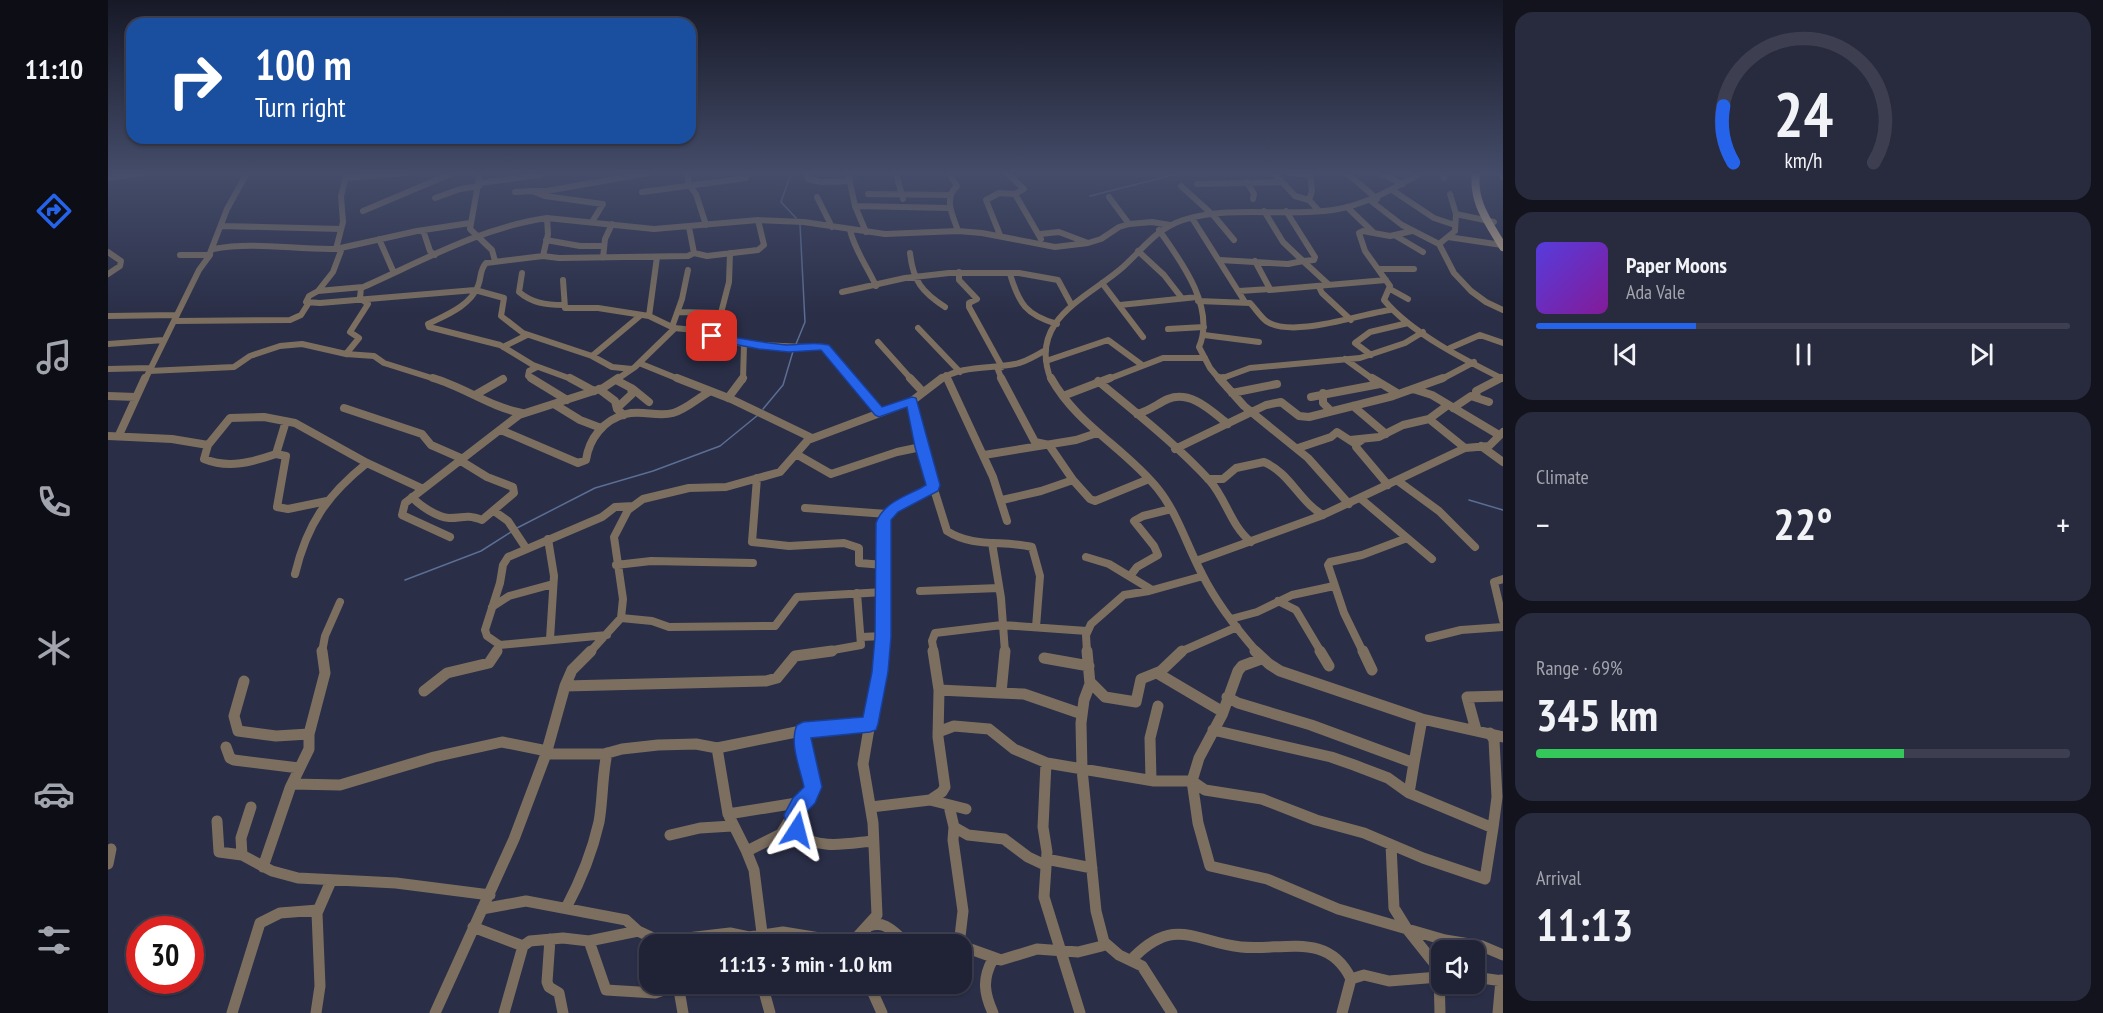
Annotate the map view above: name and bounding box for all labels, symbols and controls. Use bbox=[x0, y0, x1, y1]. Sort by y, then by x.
text: 100 m bbox=[255, 37, 352, 92]
icon: right bbox=[156, 42, 234, 120]
text: 11:10 bbox=[25, 52, 83, 86]
text: 24 bbox=[1773, 73, 1833, 154]
text: Turn right bbox=[255, 90, 346, 124]
text: km/h bbox=[1784, 146, 1822, 174]
icon: directions bbox=[33, 190, 75, 232]
text: Paper Moons bbox=[1626, 251, 1727, 279]
text: Ada Vale bbox=[1626, 279, 1685, 305]
pin bbox=[686, 310, 737, 361]
icon: arrive bbox=[695, 319, 728, 352]
icon: music bbox=[33, 336, 75, 378]
icon: previous bbox=[1609, 338, 1642, 371]
icon: pause bbox=[1787, 338, 1820, 371]
icon: next bbox=[1965, 338, 1998, 371]
text: Climate bbox=[1536, 464, 1589, 490]
icon: phone bbox=[33, 481, 75, 523]
text: 22° bbox=[1773, 494, 1833, 552]
text: − bbox=[1536, 503, 1550, 546]
text: + bbox=[2056, 503, 2070, 546]
icon: climate bbox=[33, 627, 75, 669]
text: Range · 69% bbox=[1536, 655, 1623, 681]
text: 345 km bbox=[1536, 685, 1658, 743]
icon: car bbox=[33, 773, 75, 815]
position arrow bbox=[765, 798, 829, 862]
text: Arrival bbox=[1536, 865, 1581, 891]
text: 11:13 bbox=[1536, 895, 1633, 953]
speed limit sign: 30 bbox=[126, 916, 204, 994]
icon: filters bbox=[33, 919, 75, 961]
map controls bbox=[1431, 940, 1485, 994]
button: sound bbox=[1431, 940, 1485, 994]
text: 11:13 · 3 min · 1.0 km bbox=[719, 950, 892, 978]

